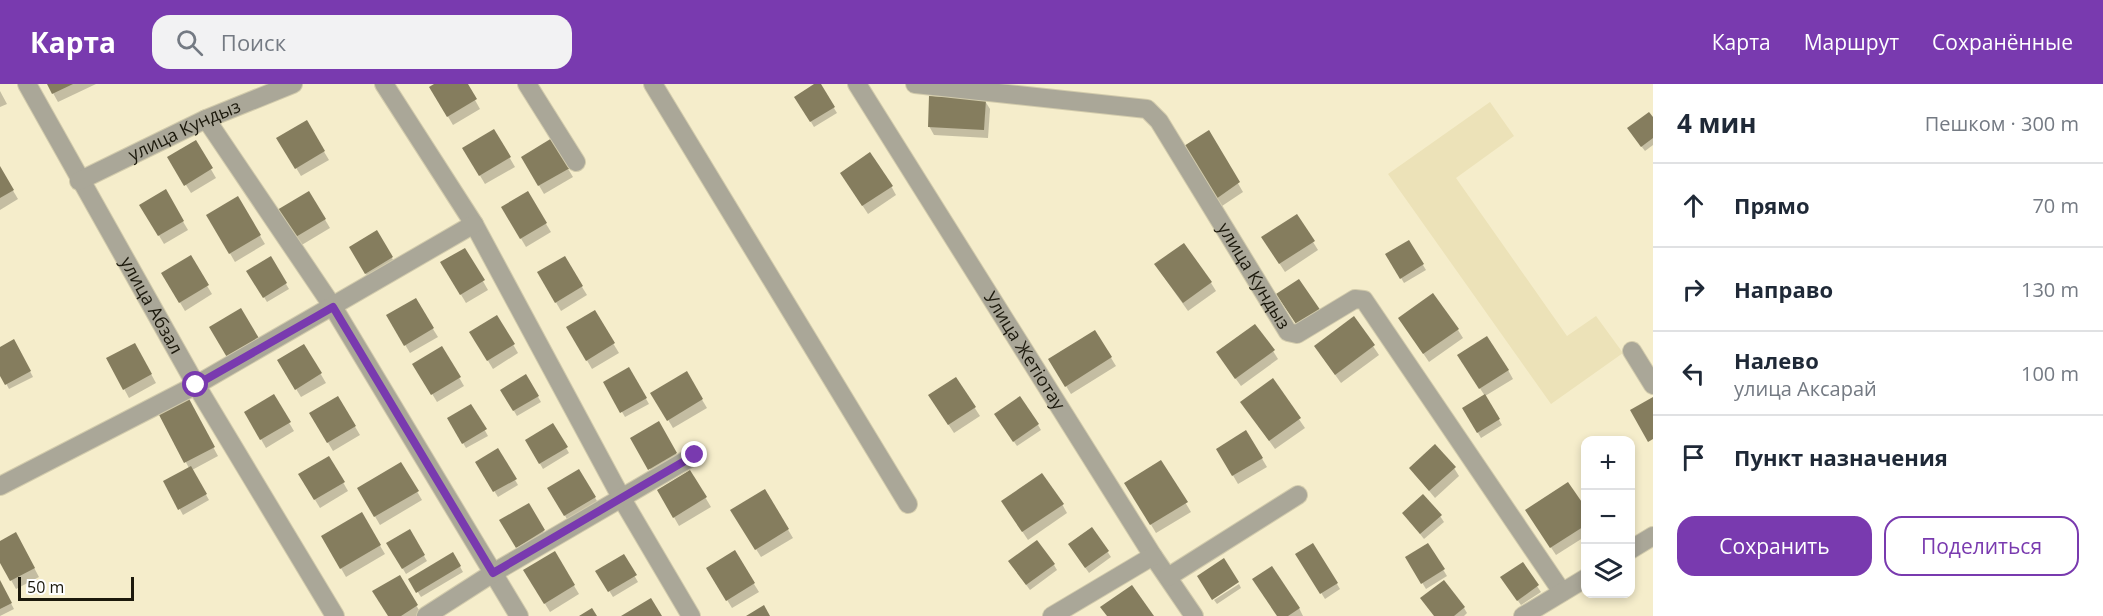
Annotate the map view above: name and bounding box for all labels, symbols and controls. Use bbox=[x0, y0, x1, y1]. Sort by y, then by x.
search box bbox=[152, 15, 572, 69]
text: Карта bbox=[30, 23, 116, 61]
icon: search bbox=[173, 26, 206, 59]
text: Поиск bbox=[221, 27, 286, 57]
text: Карта bbox=[1712, 28, 1771, 56]
text: Маршрут bbox=[1804, 28, 1899, 56]
text: Сохранённые bbox=[1932, 28, 2073, 56]
street label: улица Кундыз bbox=[124, 93, 244, 166]
text: 4 мин bbox=[1677, 105, 1757, 141]
text: Пешком · 300 m bbox=[1925, 110, 2079, 137]
icon: ahead bbox=[1677, 189, 1710, 222]
text: Прямо bbox=[1734, 190, 1810, 220]
text: 70 m bbox=[2032, 192, 2079, 219]
street label: улица Кундыз bbox=[1213, 218, 1296, 333]
street label: улица Абзал bbox=[115, 252, 189, 358]
icon: right bbox=[1677, 273, 1710, 306]
text: Направо bbox=[1734, 274, 1833, 304]
text: 130 m bbox=[2021, 276, 2079, 303]
street label: Улица Жетіотау bbox=[979, 287, 1072, 415]
text: Налево bbox=[1734, 345, 1819, 375]
icon: left bbox=[1677, 357, 1710, 390]
text: 100 m bbox=[2021, 360, 2079, 387]
route start bbox=[182, 371, 208, 397]
text: улица Аксарай bbox=[1734, 375, 1877, 402]
map controls bbox=[1581, 436, 1635, 598]
button: + bbox=[1581, 436, 1635, 490]
route end bbox=[681, 441, 707, 467]
icon: arrive bbox=[1677, 441, 1710, 474]
text: Пункт назначения bbox=[1734, 442, 1948, 472]
button: − bbox=[1581, 490, 1635, 544]
button: Сохранить bbox=[1677, 516, 1872, 576]
button: Поделиться bbox=[1884, 516, 2079, 576]
button: layers bbox=[1581, 544, 1635, 598]
scale bar bbox=[18, 574, 134, 602]
text: 50 m bbox=[27, 576, 64, 598]

